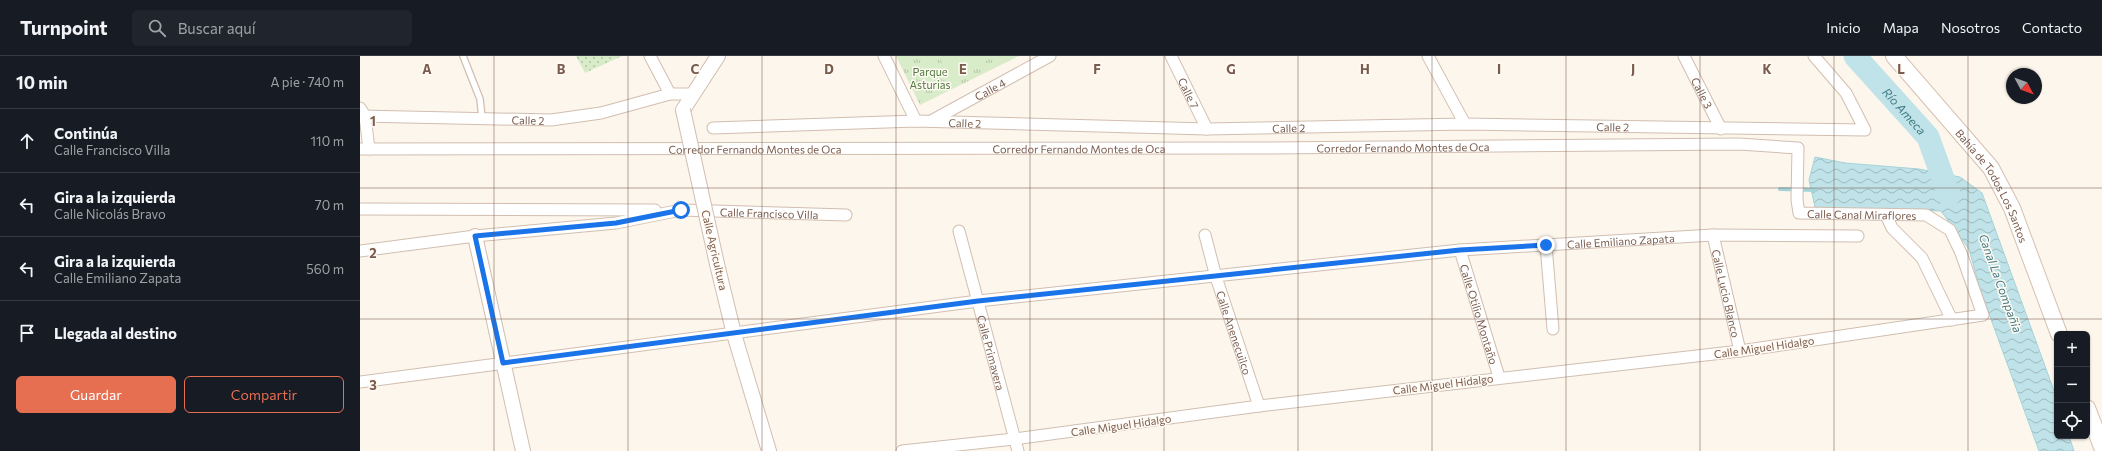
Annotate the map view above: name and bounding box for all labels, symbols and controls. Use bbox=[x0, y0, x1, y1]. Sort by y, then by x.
search box bbox=[132, 10, 412, 46]
text: Turnpoint bbox=[20, 16, 108, 39]
icon: search bbox=[146, 17, 168, 39]
text: Buscar aquí bbox=[178, 19, 256, 37]
text: Inicio bbox=[1826, 19, 1861, 36]
text: Mapa bbox=[1883, 19, 1919, 36]
text: Nosotros bbox=[1941, 19, 2000, 36]
text: Contacto bbox=[2022, 19, 2082, 36]
text: A bbox=[422, 61, 432, 77]
text: B bbox=[557, 61, 566, 77]
text: C bbox=[691, 61, 700, 77]
text: D bbox=[824, 61, 834, 77]
text: E bbox=[959, 61, 967, 77]
text: F bbox=[1093, 61, 1101, 77]
text: G bbox=[1226, 61, 1236, 77]
text: H bbox=[1360, 61, 1370, 77]
text: I bbox=[1497, 61, 1501, 77]
text: J bbox=[1631, 61, 1635, 77]
text: K bbox=[1762, 61, 1772, 77]
text: L bbox=[1897, 61, 1905, 77]
park label: Parque Asturias bbox=[909, 65, 951, 91]
north arrow bbox=[2006, 68, 2042, 104]
text: 10 min bbox=[16, 72, 68, 93]
text: A pie · 740 m bbox=[270, 74, 344, 90]
street label: Calle 4 bbox=[972, 75, 1008, 103]
street label: Calle 7 bbox=[1176, 75, 1202, 110]
street label: Calle 3 bbox=[1689, 75, 1716, 110]
water label: Río Ameca bbox=[1880, 85, 1929, 137]
text: 1 bbox=[370, 113, 376, 129]
street label: Calle 2 bbox=[511, 113, 545, 126]
street label: Calle 2 bbox=[948, 115, 982, 129]
street label: Calle 2 bbox=[1596, 119, 1629, 133]
street label: Calle 2 bbox=[1272, 121, 1305, 134]
text: Continúa bbox=[54, 124, 118, 142]
street label: Bahía de Todos Los Santos bbox=[1953, 126, 2031, 244]
icon: ahead bbox=[16, 130, 38, 152]
text: 110 m bbox=[311, 133, 344, 149]
street label: Corredor Fernando Montes de Oca bbox=[1316, 140, 1490, 154]
text: Calle Francisco Villa bbox=[54, 142, 170, 158]
street label: Corredor Fernando Montes de Oca bbox=[668, 142, 842, 155]
street label: Corredor Fernando Montes de Oca bbox=[992, 142, 1166, 155]
text: Gira a la izquierda bbox=[54, 188, 176, 206]
icon: left bbox=[16, 194, 38, 216]
text: 70 m bbox=[315, 197, 344, 213]
route start bbox=[672, 201, 690, 219]
street label: Calle Francisco Villa bbox=[720, 205, 819, 221]
text: Calle Nicolás Bravo bbox=[54, 206, 166, 222]
street label: Calle Canal Miraflores bbox=[1807, 207, 1916, 221]
street label: Calle Agricultura bbox=[699, 208, 731, 292]
street label: Calle Emiliano Zapata bbox=[1566, 231, 1675, 250]
water label: Canal La Compañia bbox=[1977, 232, 2025, 334]
route end bbox=[1537, 236, 1555, 254]
text: 2 bbox=[369, 245, 377, 261]
street label: Calle Lucio Blanco bbox=[1710, 248, 1743, 339]
text: Gira a la izquierda bbox=[54, 252, 176, 270]
icon: left bbox=[16, 258, 38, 280]
text: 560 m bbox=[306, 261, 344, 277]
street label: Calle Otilio Montaño bbox=[1458, 262, 1501, 366]
text: Calle Emiliano Zapata bbox=[54, 270, 181, 286]
street label: Calle Anenecuilco bbox=[1214, 289, 1255, 377]
street label: Calle Primavera bbox=[975, 314, 1008, 392]
icon: arrive bbox=[16, 322, 38, 344]
text: Llegada al destino bbox=[54, 324, 177, 342]
map controls bbox=[2054, 331, 2090, 439]
button: + bbox=[2054, 331, 2090, 367]
street label: Calle Miguel Hidalgo bbox=[1713, 333, 1816, 360]
button: − bbox=[2054, 367, 2090, 403]
street label: Calle Miguel Hidalgo bbox=[1392, 371, 1495, 397]
button: Guardar bbox=[16, 376, 176, 413]
button: Compartir bbox=[184, 376, 344, 413]
text: 3 bbox=[369, 377, 377, 393]
button: locate bbox=[2054, 403, 2090, 439]
street label: Calle Miguel Hidalgo bbox=[1070, 411, 1173, 438]

